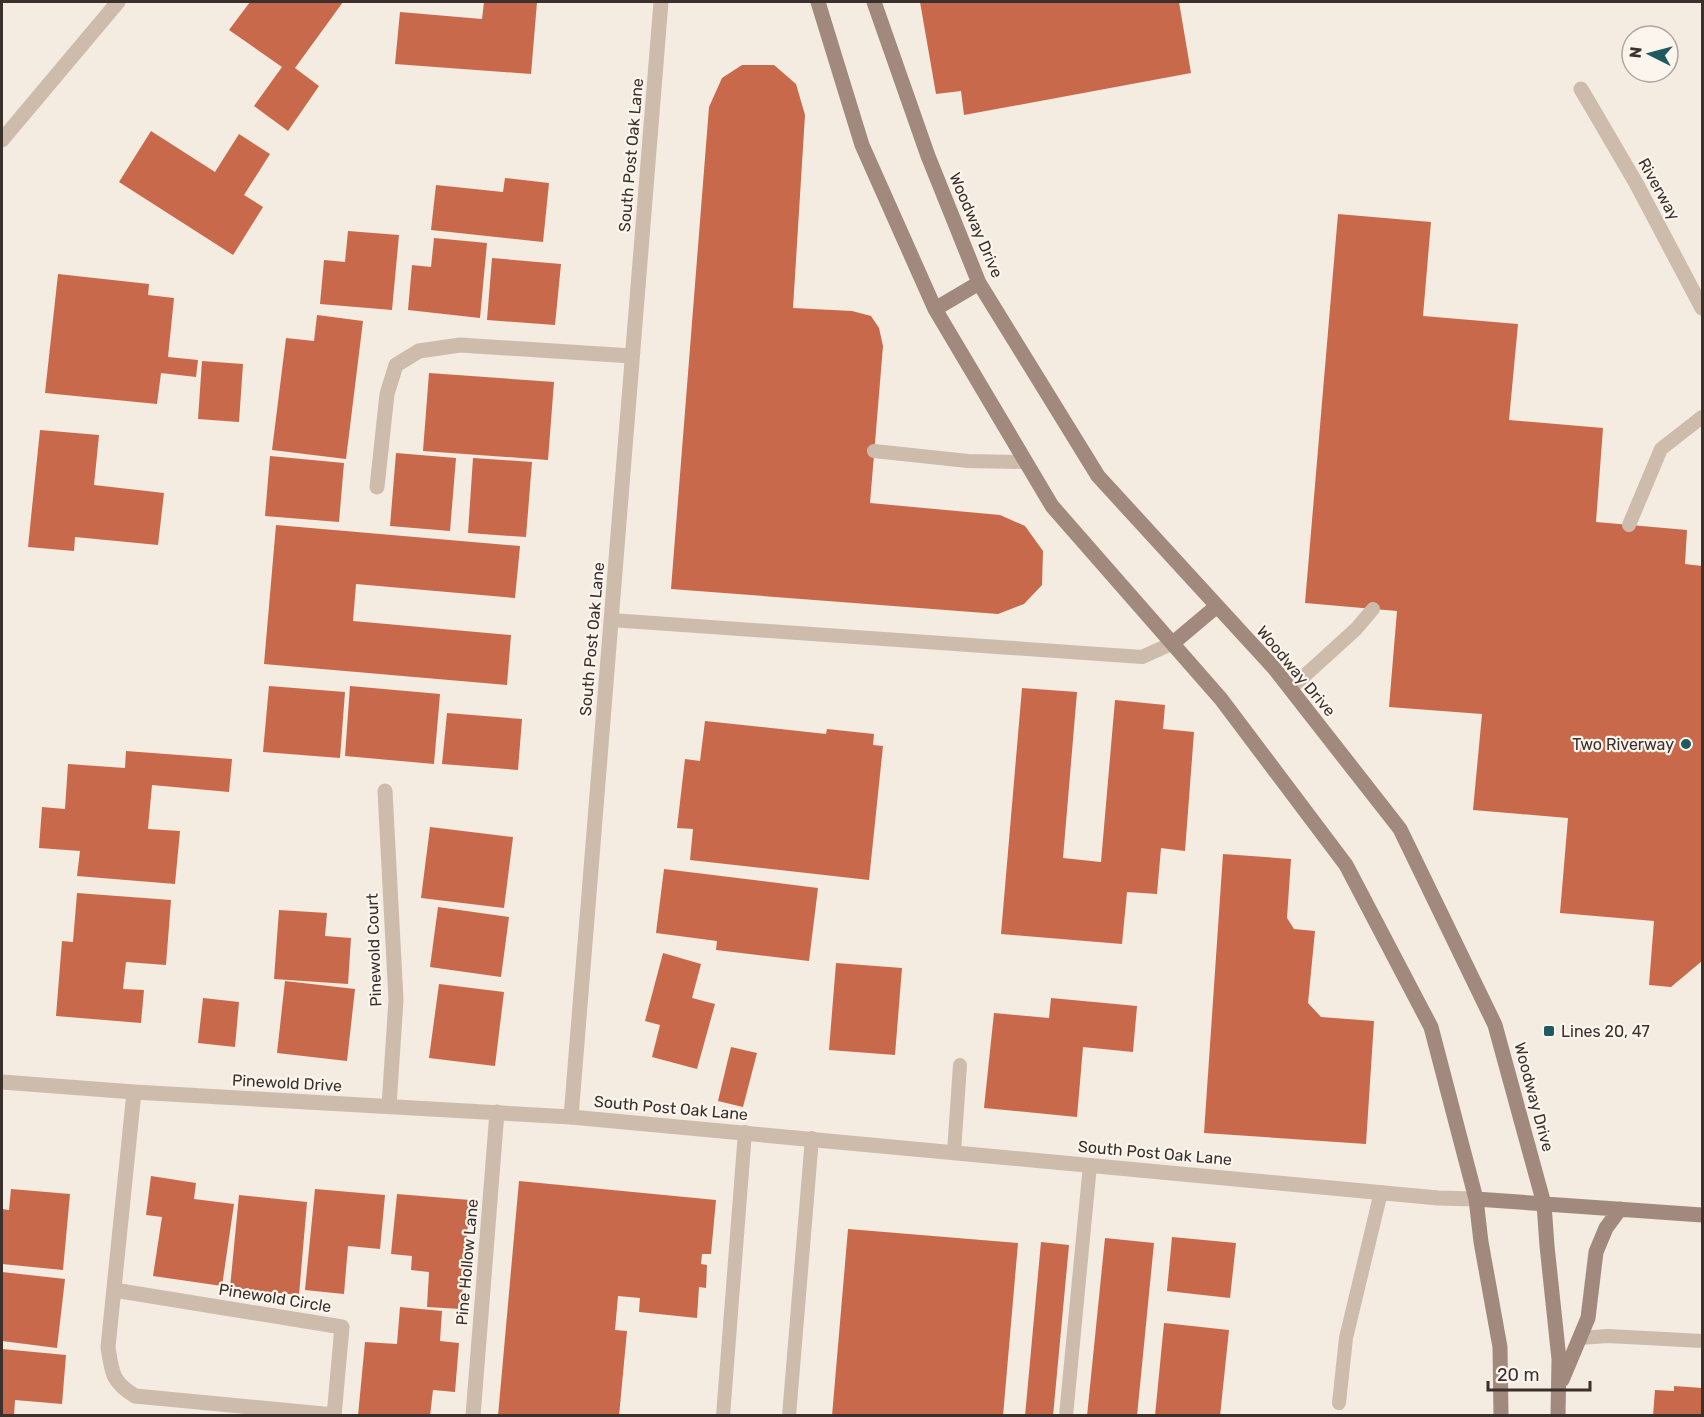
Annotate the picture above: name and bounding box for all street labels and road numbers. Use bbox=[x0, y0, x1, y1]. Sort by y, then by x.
street label: South Post Oak Lane bbox=[615, 77, 647, 233]
street label: Riverway bbox=[1634, 155, 1684, 224]
street label: Woodway Drive bbox=[945, 170, 1007, 280]
street label: South Post Oak Lane bbox=[576, 561, 608, 717]
street label: Woodway Drive bbox=[1253, 622, 1339, 720]
street label: Pinewold Court bbox=[363, 893, 385, 1007]
street label: Woodway Drive bbox=[1510, 1040, 1558, 1154]
street label: Pinewold Drive bbox=[231, 1071, 343, 1095]
street label: South Post Oak Lane bbox=[593, 1092, 749, 1124]
street label: South Post Oak Lane bbox=[1077, 1137, 1233, 1169]
street label: Pine Hollow Lane bbox=[452, 1198, 482, 1326]
street label: Pinewold Circle bbox=[217, 1280, 333, 1316]

